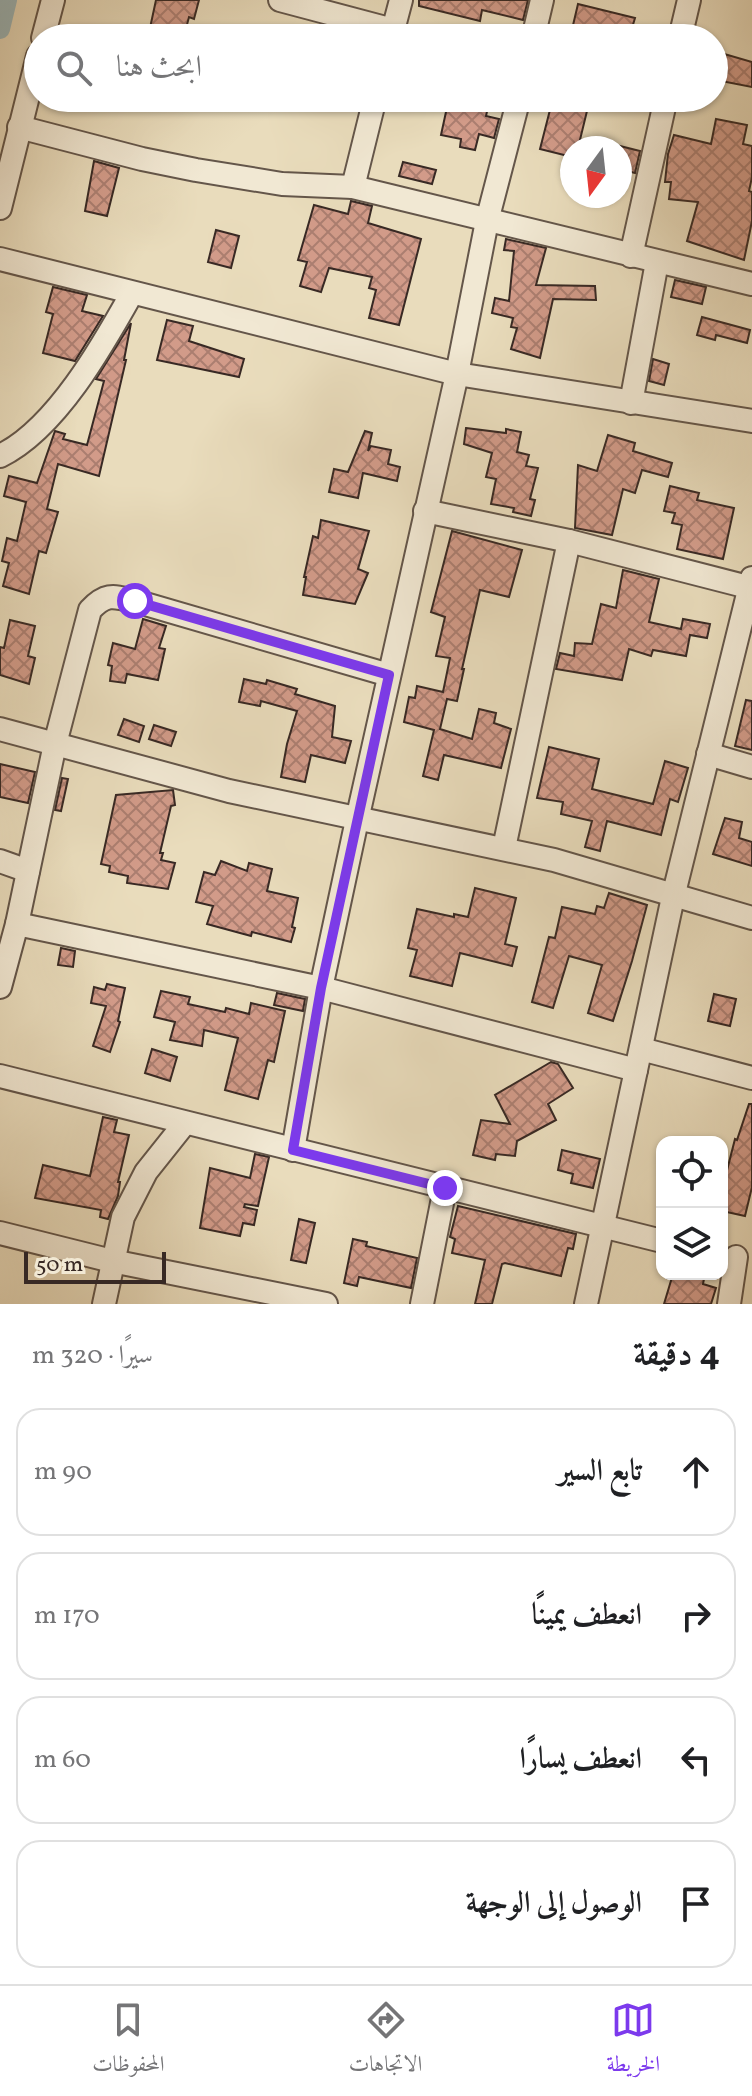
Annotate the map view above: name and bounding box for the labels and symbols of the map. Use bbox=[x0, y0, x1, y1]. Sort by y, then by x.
north arrow bbox=[560, 136, 632, 208]
route start bbox=[117, 583, 153, 619]
route end bbox=[427, 1170, 463, 1206]
scale bar bbox=[24, 1248, 166, 1284]

